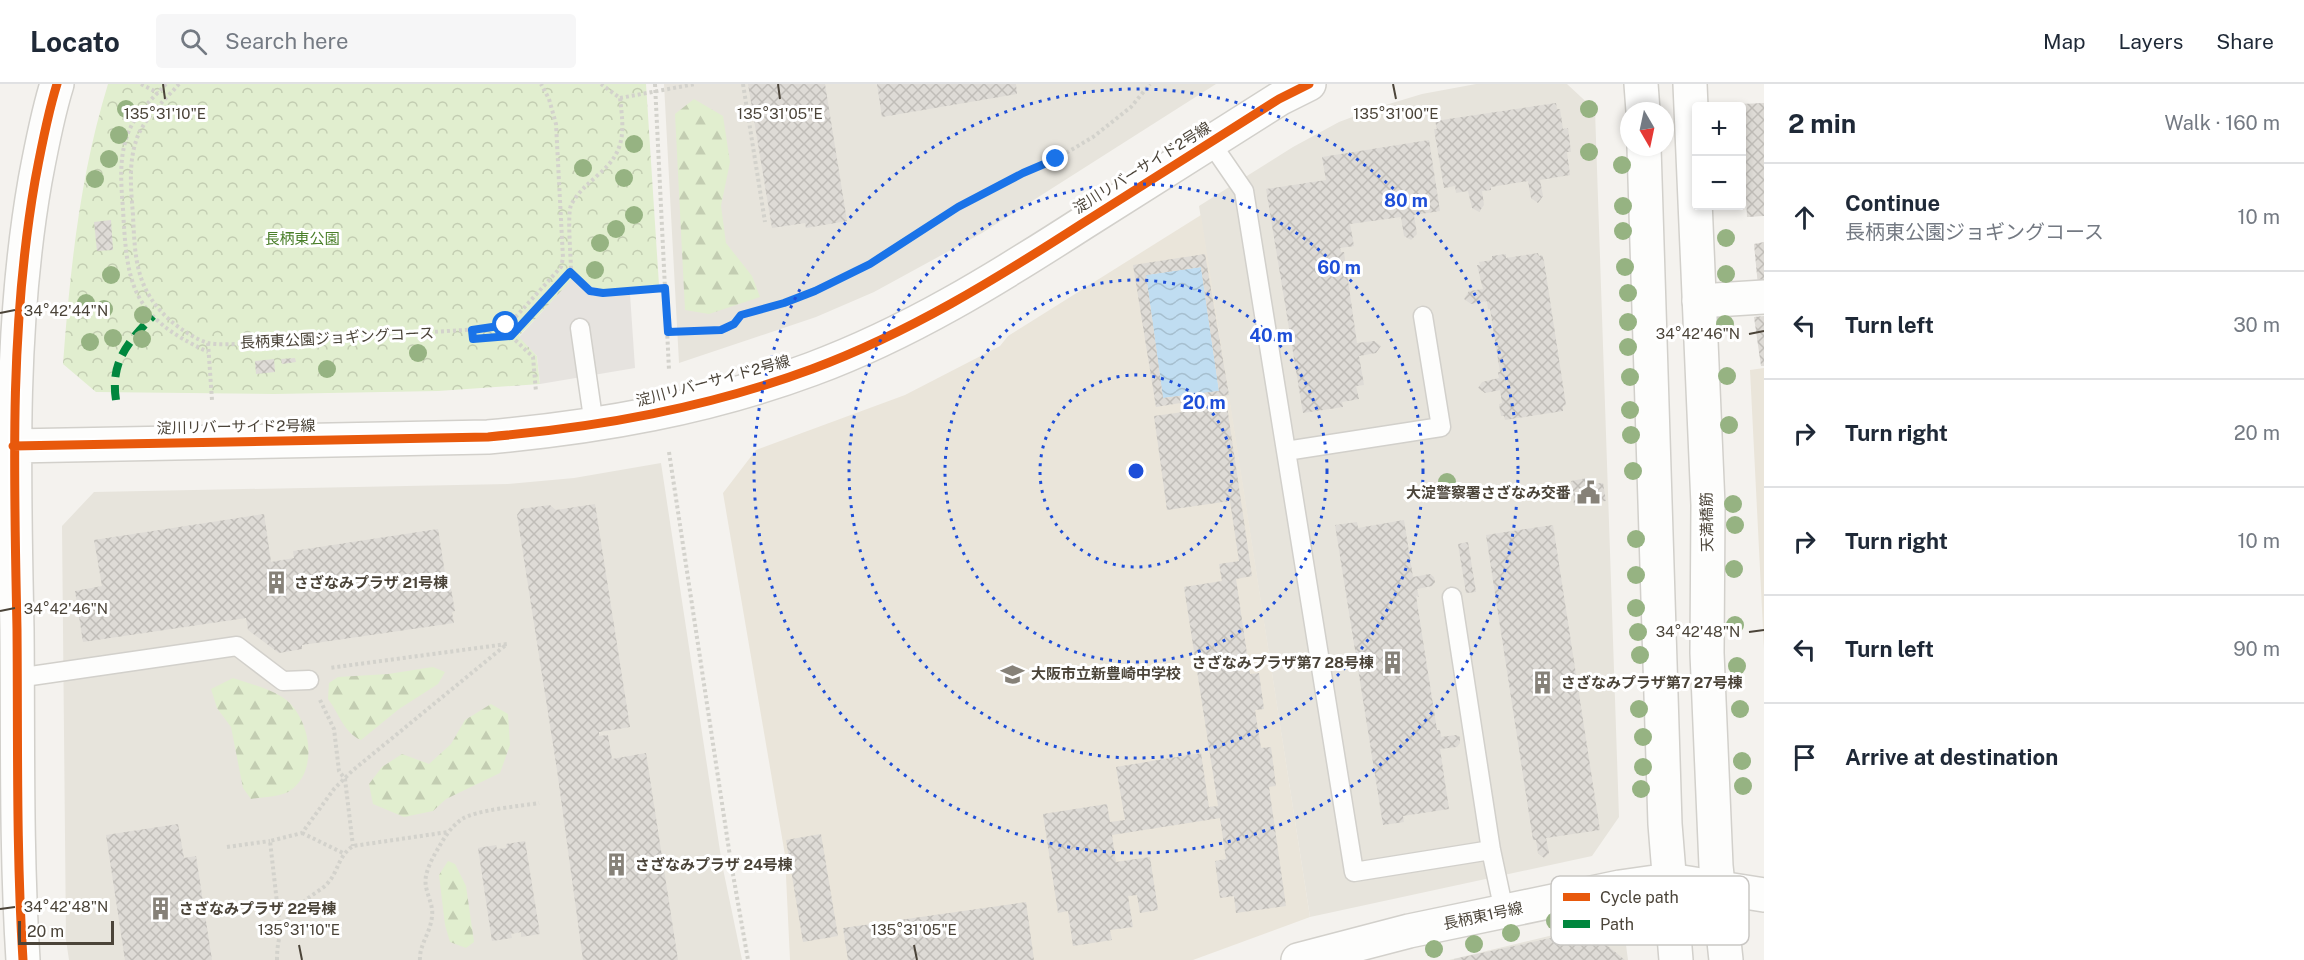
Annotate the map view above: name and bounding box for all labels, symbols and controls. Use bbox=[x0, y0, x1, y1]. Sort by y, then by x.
search box bbox=[156, 14, 576, 68]
text: Locato bbox=[30, 25, 120, 58]
icon: search bbox=[177, 25, 210, 58]
text: Search here bbox=[225, 28, 348, 54]
text: Map bbox=[2043, 29, 2086, 54]
text: Layers bbox=[2119, 29, 2183, 54]
text: Share bbox=[2216, 29, 2274, 54]
north arrow bbox=[1620, 102, 1674, 156]
map controls bbox=[1692, 102, 1746, 210]
button: + bbox=[1692, 102, 1746, 156]
text: 135°31'10"E bbox=[124, 105, 206, 122]
text: 135°31'05"E bbox=[737, 105, 823, 122]
text: 135°31'00"E bbox=[1353, 105, 1439, 122]
text: 2 min bbox=[1788, 108, 1856, 139]
text: Walk · 160 m bbox=[2165, 111, 2280, 135]
street label: 淀川リバーサイド2号線 bbox=[1070, 118, 1214, 217]
route end bbox=[1042, 145, 1068, 171]
button: − bbox=[1692, 156, 1746, 210]
text: 80 m bbox=[1384, 190, 1428, 211]
text: Continue bbox=[1845, 190, 1940, 216]
icon: ahead bbox=[1788, 201, 1821, 234]
text: 10 m bbox=[2237, 205, 2280, 229]
text: 長柄東公園ジョギングコース bbox=[1845, 220, 2104, 244]
park label: 長柄東公園 bbox=[264, 230, 340, 247]
text: 60 m bbox=[1317, 257, 1361, 278]
text: 34°42'44"N bbox=[24, 302, 108, 319]
icon: left bbox=[1788, 309, 1821, 342]
route start bbox=[492, 311, 518, 337]
text: Turn left bbox=[1845, 312, 1934, 338]
text: 30 m bbox=[2233, 313, 2280, 337]
street label: 長柄東公園ジョギングコース bbox=[240, 324, 434, 351]
text: 40 m bbox=[1249, 325, 1293, 346]
text: 34°42'46"N bbox=[1656, 325, 1740, 342]
street label: 淀川リバーサイド2号線 bbox=[634, 352, 792, 409]
text: 20 m bbox=[1182, 392, 1226, 413]
street label: 淀川リバーサイド2号線 bbox=[157, 417, 315, 436]
icon: right bbox=[1788, 417, 1821, 450]
text: Turn right bbox=[1845, 420, 1948, 446]
text: 20 m bbox=[2234, 421, 2280, 445]
centre of rings bbox=[1126, 461, 1146, 481]
public building icon: 大淀警察署さざなみ交番 bbox=[1576, 480, 1602, 506]
place label: 大淀警察署さざなみ交番 bbox=[1406, 484, 1571, 501]
street label: 天満橋筋 bbox=[1697, 492, 1716, 552]
icon: right bbox=[1788, 525, 1821, 558]
text: Turn right bbox=[1845, 528, 1948, 554]
text: 10 m bbox=[2237, 529, 2280, 553]
building icon: さざなみプラザ 21号棟 bbox=[263, 570, 289, 596]
place label: さざなみプラザ 21号棟 bbox=[294, 574, 448, 591]
text: 34°42'46"N bbox=[24, 600, 108, 617]
text: 34°42'48"N bbox=[1656, 623, 1740, 640]
icon: left bbox=[1788, 633, 1821, 666]
text: Turn left bbox=[1845, 636, 1934, 662]
text: 90 m bbox=[2233, 637, 2280, 661]
building icon: さざなみプラザ第7 28号棟 bbox=[1379, 650, 1405, 676]
place label: さざなみプラザ第7 28号棟 bbox=[1192, 654, 1374, 671]
school or university icon: 大阪市立新豊崎中学校 bbox=[1000, 661, 1026, 687]
place label: 大阪市立新豊崎中学校 bbox=[1031, 665, 1181, 682]
building icon: さざなみプラザ第7 27号棟 bbox=[1530, 670, 1556, 696]
place label: さざなみプラザ第7 27号棟 bbox=[1561, 674, 1743, 691]
icon: arrive bbox=[1788, 741, 1821, 774]
text: Arrive at destination bbox=[1845, 744, 2058, 770]
building icon: さざなみプラザ 24号棟 bbox=[604, 852, 630, 878]
place label: さざなみプラザ 24号棟 bbox=[635, 856, 793, 873]
legend bbox=[1551, 876, 1749, 945]
text: Cycle path bbox=[1600, 888, 1679, 907]
building icon: さざなみプラザ 22号棟 bbox=[148, 896, 174, 922]
text: 34°42'48"N bbox=[24, 898, 108, 915]
street label: 長柄東1号線 bbox=[1441, 899, 1524, 932]
place label: さざなみプラザ 22号棟 bbox=[179, 900, 336, 917]
text: Path bbox=[1600, 915, 1634, 934]
scale bar bbox=[18, 918, 114, 946]
text: 135°31'10"E bbox=[258, 921, 340, 938]
text: 135°31'05"E bbox=[871, 921, 957, 938]
text: 20 m bbox=[27, 922, 64, 941]

